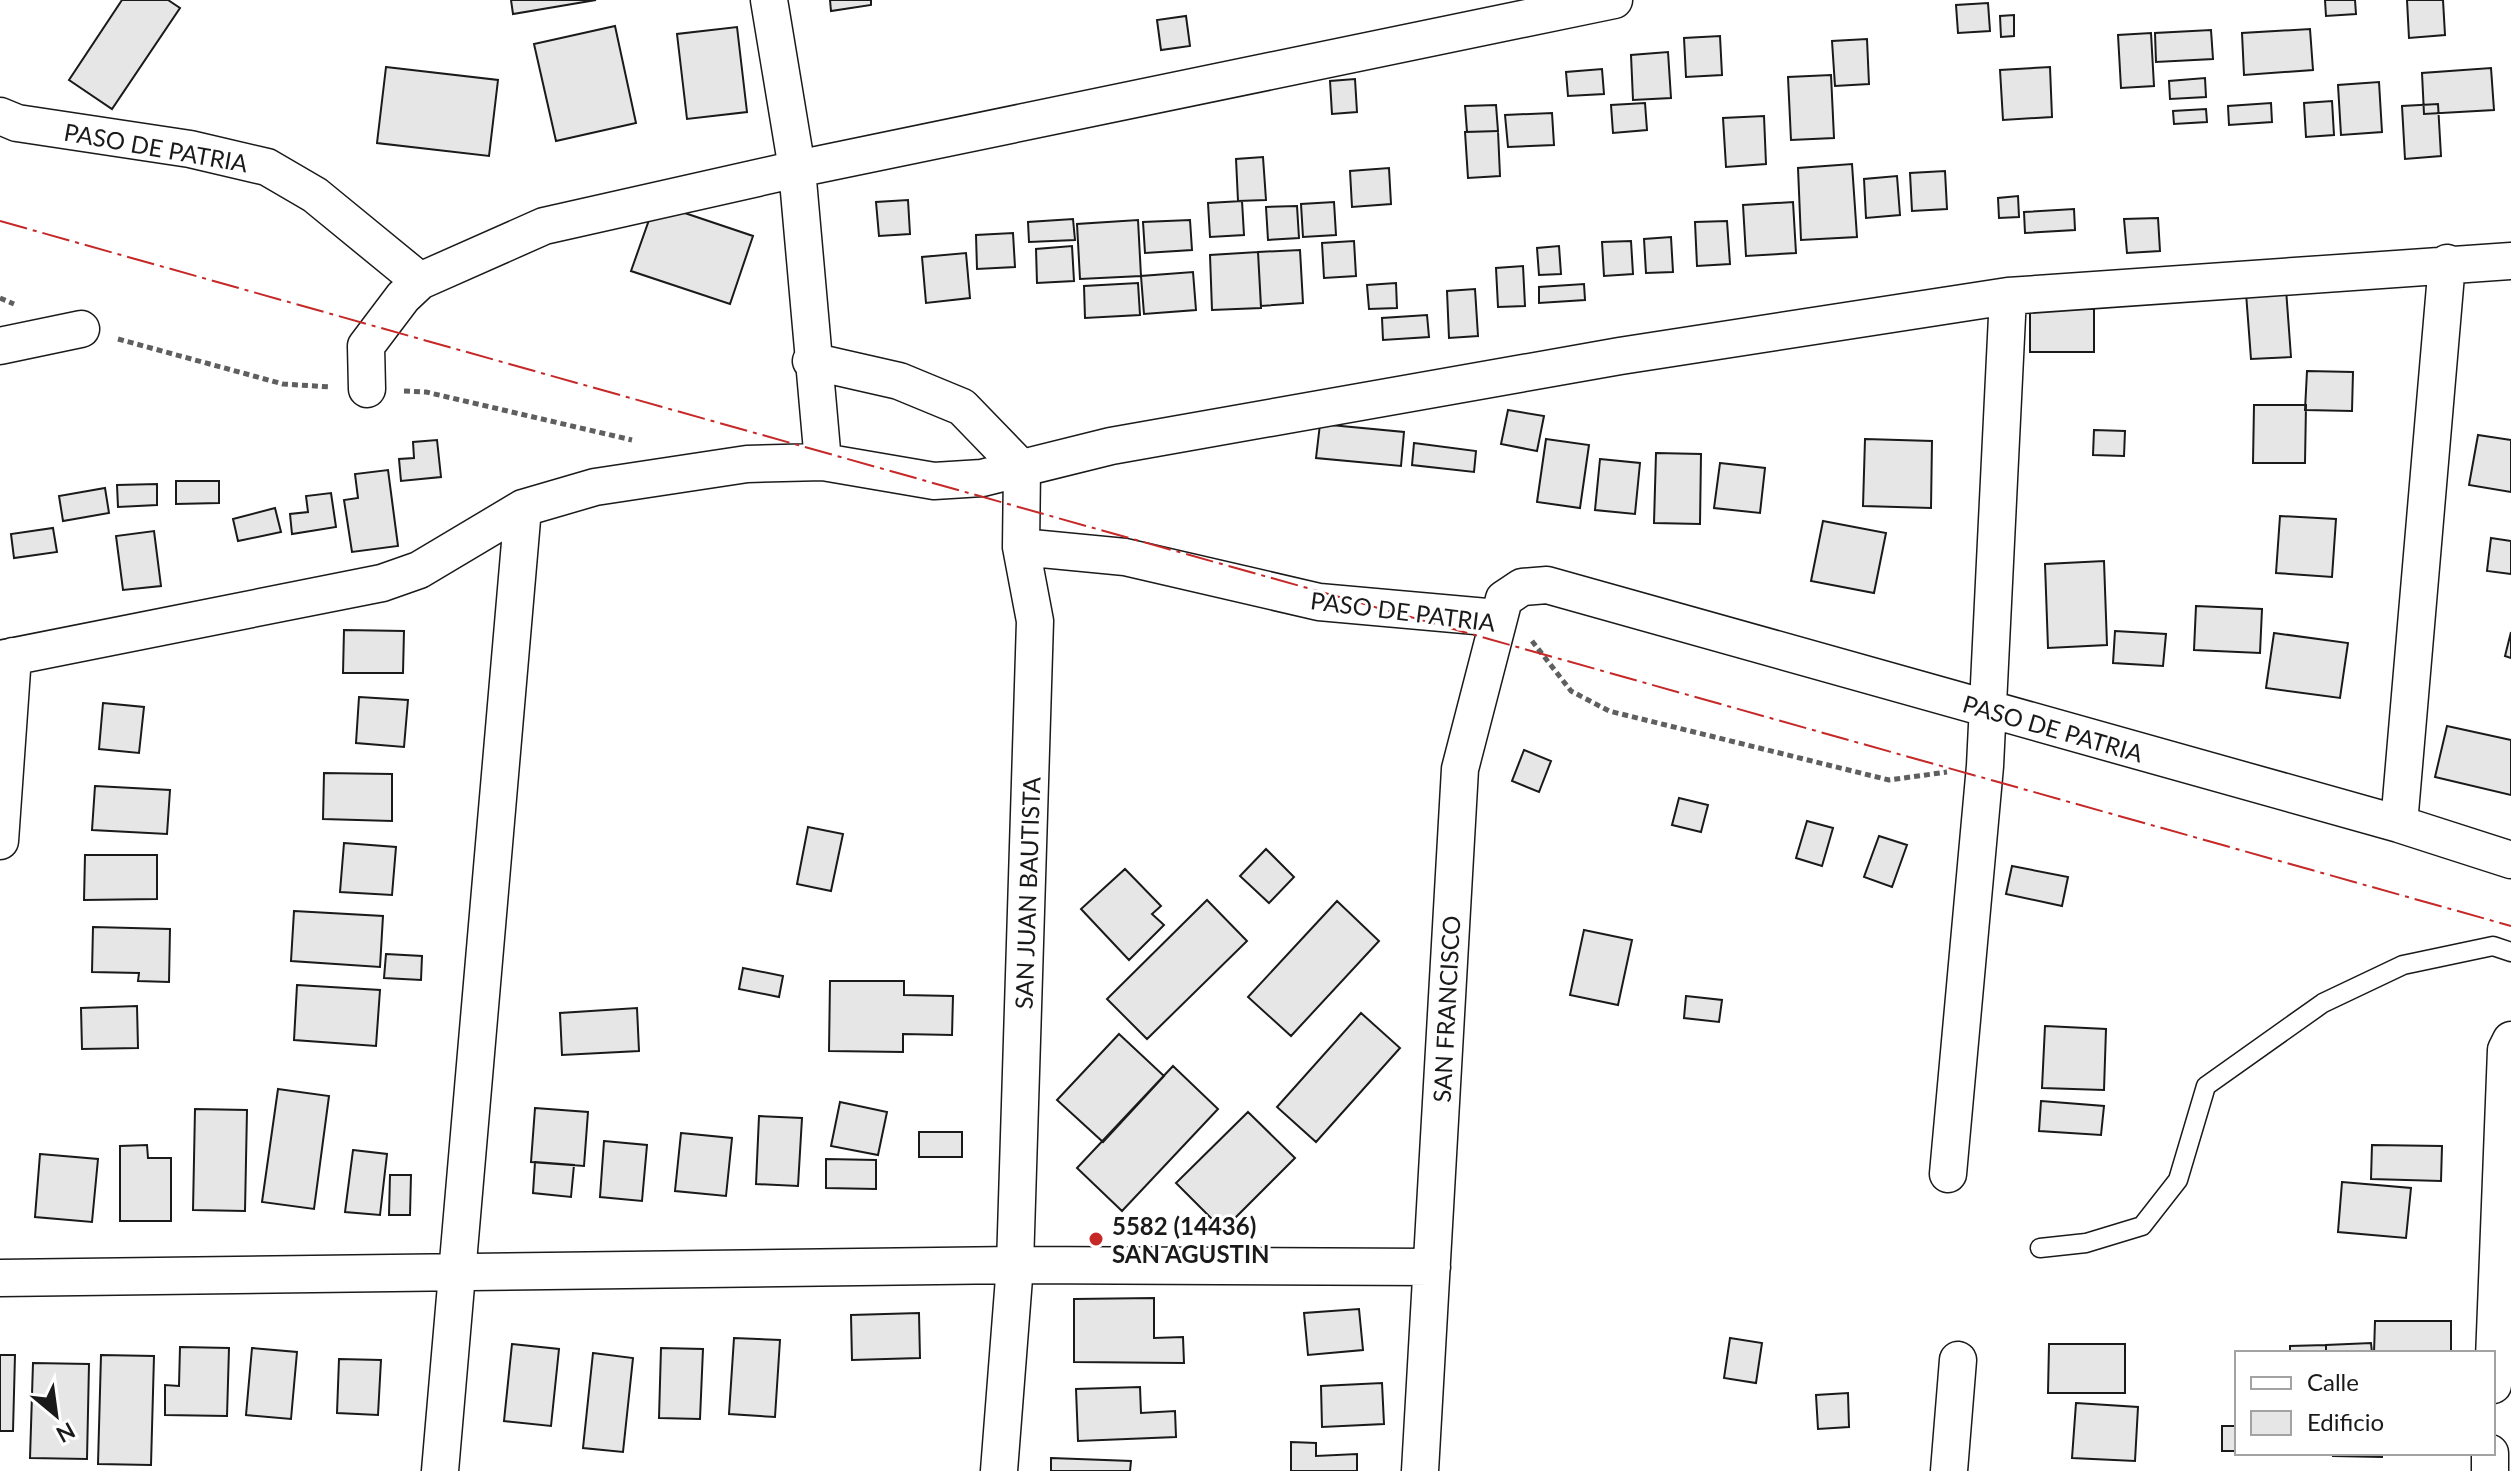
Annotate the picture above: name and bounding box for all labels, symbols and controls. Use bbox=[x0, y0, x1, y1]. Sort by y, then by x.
street label: PASO DE PATRIA bbox=[62, 117, 251, 178]
street label: PASO DE PATRIA bbox=[1309, 585, 1498, 637]
street label: PASO DE PATRIA bbox=[1960, 688, 2147, 768]
street label: SAN JUAN BAUTISTA bbox=[1008, 776, 1046, 1010]
street label: SAN FRANCISCO bbox=[1427, 915, 1465, 1103]
place label: 5582 (14436) SAN AGUSTIN bbox=[1112, 1211, 1270, 1268]
marker: 5582 (14436) SAN AGUSTIN bbox=[1087, 1230, 1105, 1248]
legend bbox=[2235, 1351, 2495, 1455]
text: Calle bbox=[2307, 1367, 2359, 1396]
north arrow bbox=[16, 1375, 96, 1455]
text: Edificio bbox=[2307, 1407, 2384, 1436]
text: N bbox=[52, 1417, 80, 1449]

